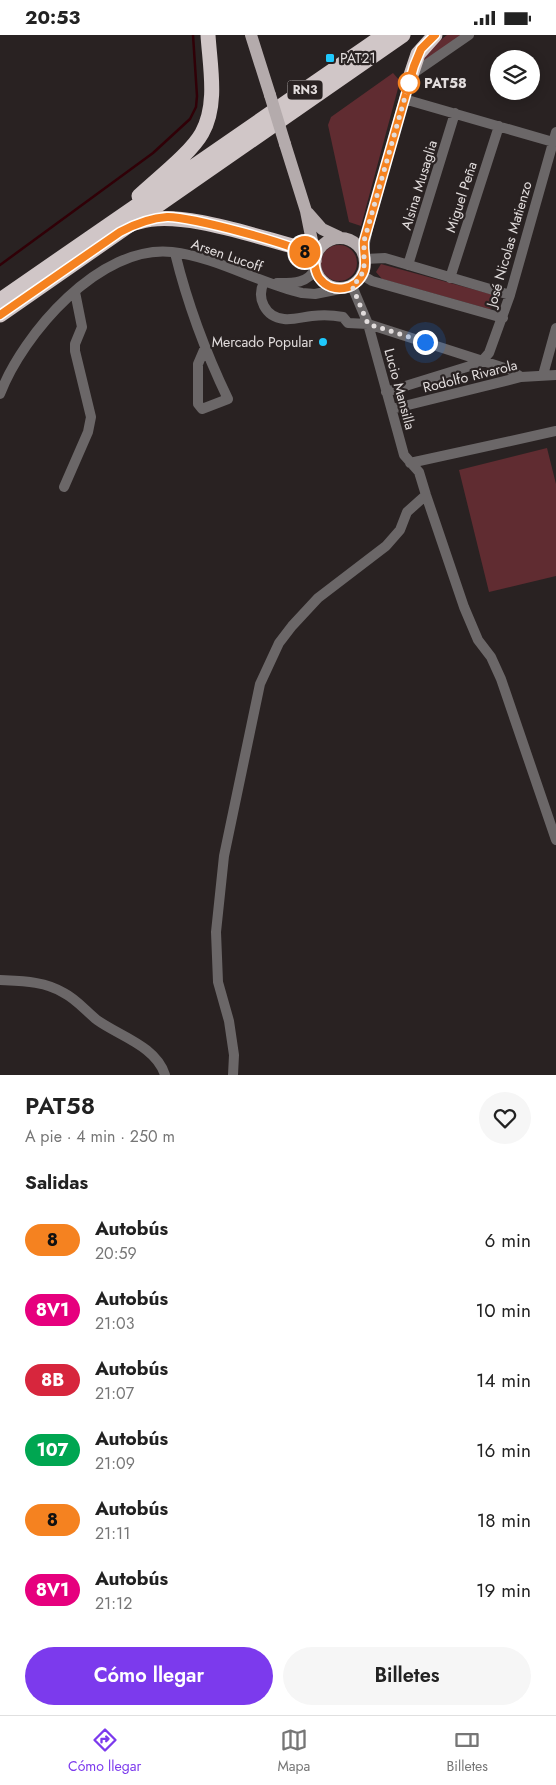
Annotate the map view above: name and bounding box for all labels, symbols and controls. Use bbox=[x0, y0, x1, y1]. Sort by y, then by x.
text: 20:53 bbox=[25, 4, 80, 31]
place label: PAT21 bbox=[340, 48, 376, 68]
map controls bbox=[490, 50, 540, 100]
button: layers bbox=[490, 50, 540, 100]
marker: PAT21 bbox=[324, 52, 336, 64]
marker: PAT58 bbox=[398, 72, 420, 94]
place label: PAT58 bbox=[424, 73, 467, 93]
road number: RN3 bbox=[288, 81, 322, 99]
street label: Alsina Musaglia bbox=[396, 138, 442, 232]
street label: Miguel Peña bbox=[440, 159, 482, 235]
street label: José Nicolas Matienzo bbox=[481, 178, 537, 311]
street label: Arsen Lucoff bbox=[189, 233, 266, 277]
line badge: 8 bbox=[289, 236, 321, 268]
text: 8 bbox=[299, 239, 311, 265]
your location bbox=[413, 330, 438, 355]
place label: Mercado Popular bbox=[212, 332, 313, 352]
marker: Mercado Popular bbox=[317, 336, 329, 348]
street label: Lucio Mansilla bbox=[380, 346, 420, 432]
street label: Rodolfo Rivarola bbox=[421, 355, 519, 397]
text: PAT58 bbox=[25, 1088, 95, 1123]
button: heart bbox=[479, 1092, 531, 1144]
text: A pie · 4 min · 250 m bbox=[25, 1125, 175, 1148]
text: Salidas bbox=[25, 1169, 88, 1196]
text: Autobús bbox=[95, 1215, 168, 1242]
text: 8 bbox=[47, 1227, 58, 1253]
text: 6 min bbox=[485, 1227, 531, 1254]
text: 20:59 bbox=[95, 1242, 137, 1265]
text: Autobús bbox=[95, 1285, 168, 1312]
text: 8V1 bbox=[36, 1297, 69, 1323]
text: 10 min bbox=[476, 1297, 531, 1324]
text: 21:03 bbox=[95, 1312, 134, 1335]
text: Autobús bbox=[95, 1355, 168, 1382]
text: 8B bbox=[41, 1367, 64, 1393]
text: 14 min bbox=[476, 1367, 531, 1394]
text: 21:07 bbox=[95, 1382, 134, 1405]
text: Autobús bbox=[95, 1425, 168, 1452]
text: 107 bbox=[37, 1437, 68, 1463]
text: 16 min bbox=[476, 1437, 531, 1464]
text: 21:09 bbox=[95, 1452, 135, 1475]
text: Autobús bbox=[95, 1495, 168, 1522]
text: 8 bbox=[47, 1507, 58, 1533]
text: 18 min bbox=[477, 1507, 531, 1534]
text: 21:11 bbox=[95, 1522, 131, 1545]
text: Autobús bbox=[95, 1565, 168, 1592]
text: 8V1 bbox=[36, 1577, 69, 1603]
text: 19 min bbox=[476, 1577, 531, 1604]
text: 21:12 bbox=[95, 1592, 132, 1615]
button: Cómo llegar bbox=[25, 1647, 273, 1705]
button: Billetes bbox=[283, 1647, 531, 1705]
tab: Cómo llegar bbox=[68, 1726, 141, 1776]
tab: Mapa bbox=[278, 1726, 310, 1776]
tab: Billetes bbox=[447, 1726, 488, 1776]

